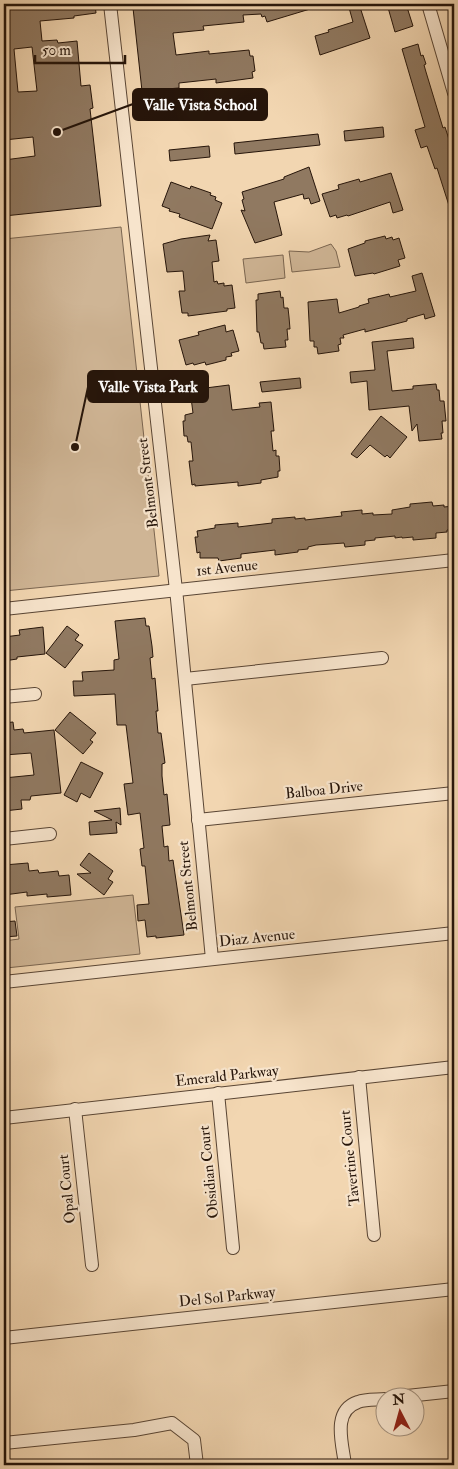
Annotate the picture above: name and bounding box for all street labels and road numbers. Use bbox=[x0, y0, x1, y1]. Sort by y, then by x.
street label: Belmont Street bbox=[133, 437, 163, 529]
street label: 1st Avenue bbox=[195, 555, 259, 581]
street label: Balboa Drive bbox=[284, 776, 364, 804]
street label: Belmont Street bbox=[174, 840, 202, 932]
street label: Diaz Avenue bbox=[218, 925, 296, 951]
street label: Emerald Parkway bbox=[174, 1061, 280, 1091]
street label: Tavertine Court bbox=[336, 1109, 364, 1207]
street label: Obsidian Court bbox=[195, 1124, 223, 1219]
street label: Opal Court bbox=[54, 1153, 81, 1224]
street label: Del Sol Parkway bbox=[178, 1282, 277, 1312]

